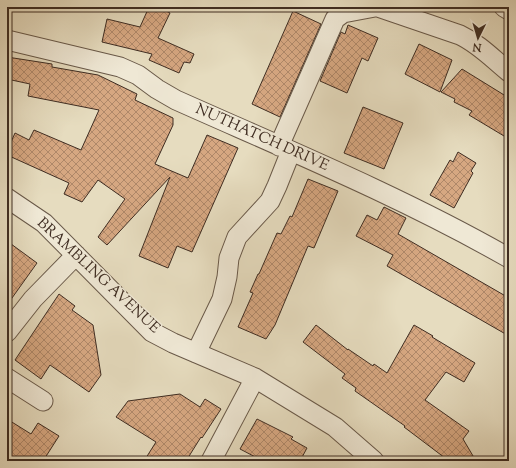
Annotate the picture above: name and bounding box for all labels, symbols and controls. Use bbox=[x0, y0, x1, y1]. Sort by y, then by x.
north arrow bbox=[458, 18, 498, 58]
text: N bbox=[472, 39, 483, 55]
street label: NUTHATCH DRIVE bbox=[192, 99, 332, 177]
street label: BRAMBLING AVENUE bbox=[32, 213, 164, 339]

